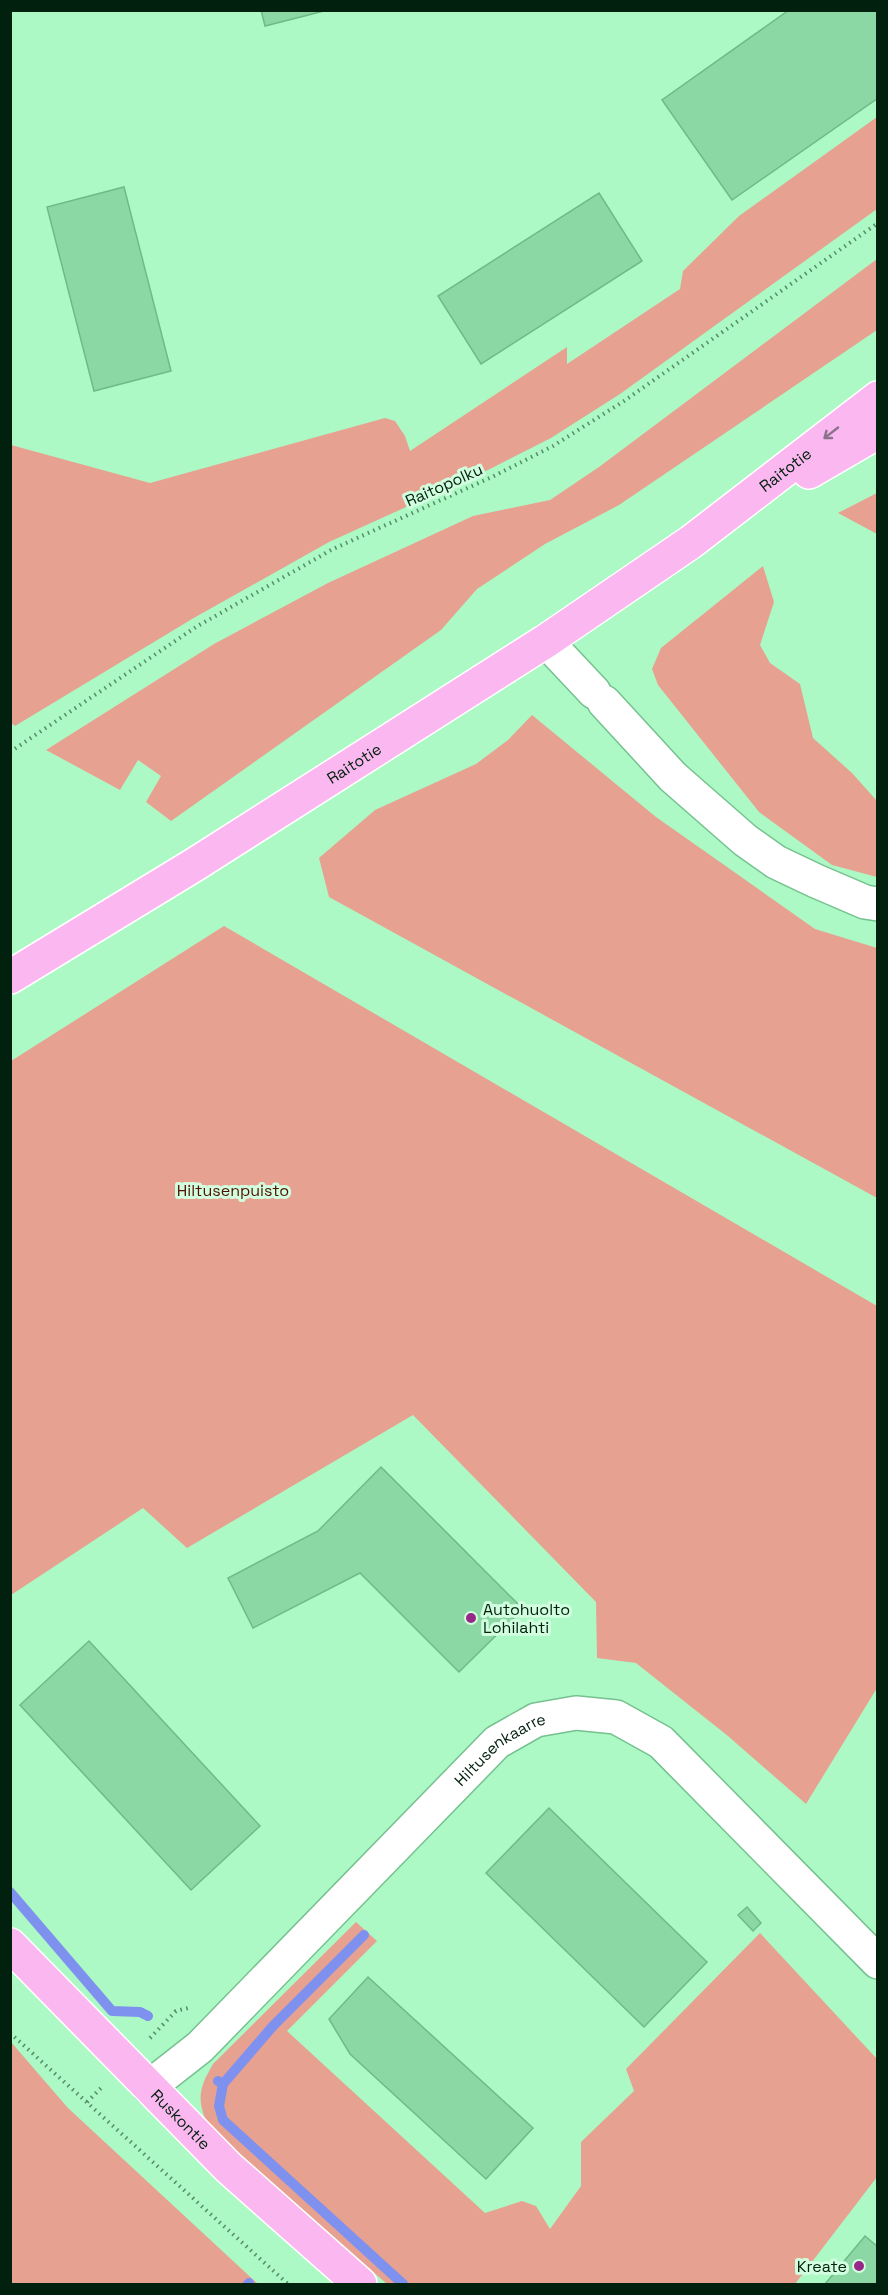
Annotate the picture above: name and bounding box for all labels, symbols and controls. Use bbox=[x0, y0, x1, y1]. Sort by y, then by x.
one-way arrow bbox=[824, 427, 840, 440]
street label: Raitotie bbox=[755, 443, 816, 496]
street label: Raitopolku bbox=[402, 459, 486, 511]
street label: Raitotie bbox=[323, 738, 385, 788]
park label: Hiltusenpuisto bbox=[177, 1180, 289, 1201]
place label: Autohuolto Lohilahti bbox=[483, 1599, 570, 1638]
marker: Autohuolto Lohilahti bbox=[464, 1611, 478, 1625]
street label: Hiltusenkaarre bbox=[450, 1708, 547, 1790]
street label: Ruskontie bbox=[147, 2084, 215, 2154]
place label: Kreate bbox=[797, 2256, 847, 2277]
marker: Kreate bbox=[852, 2259, 866, 2273]

